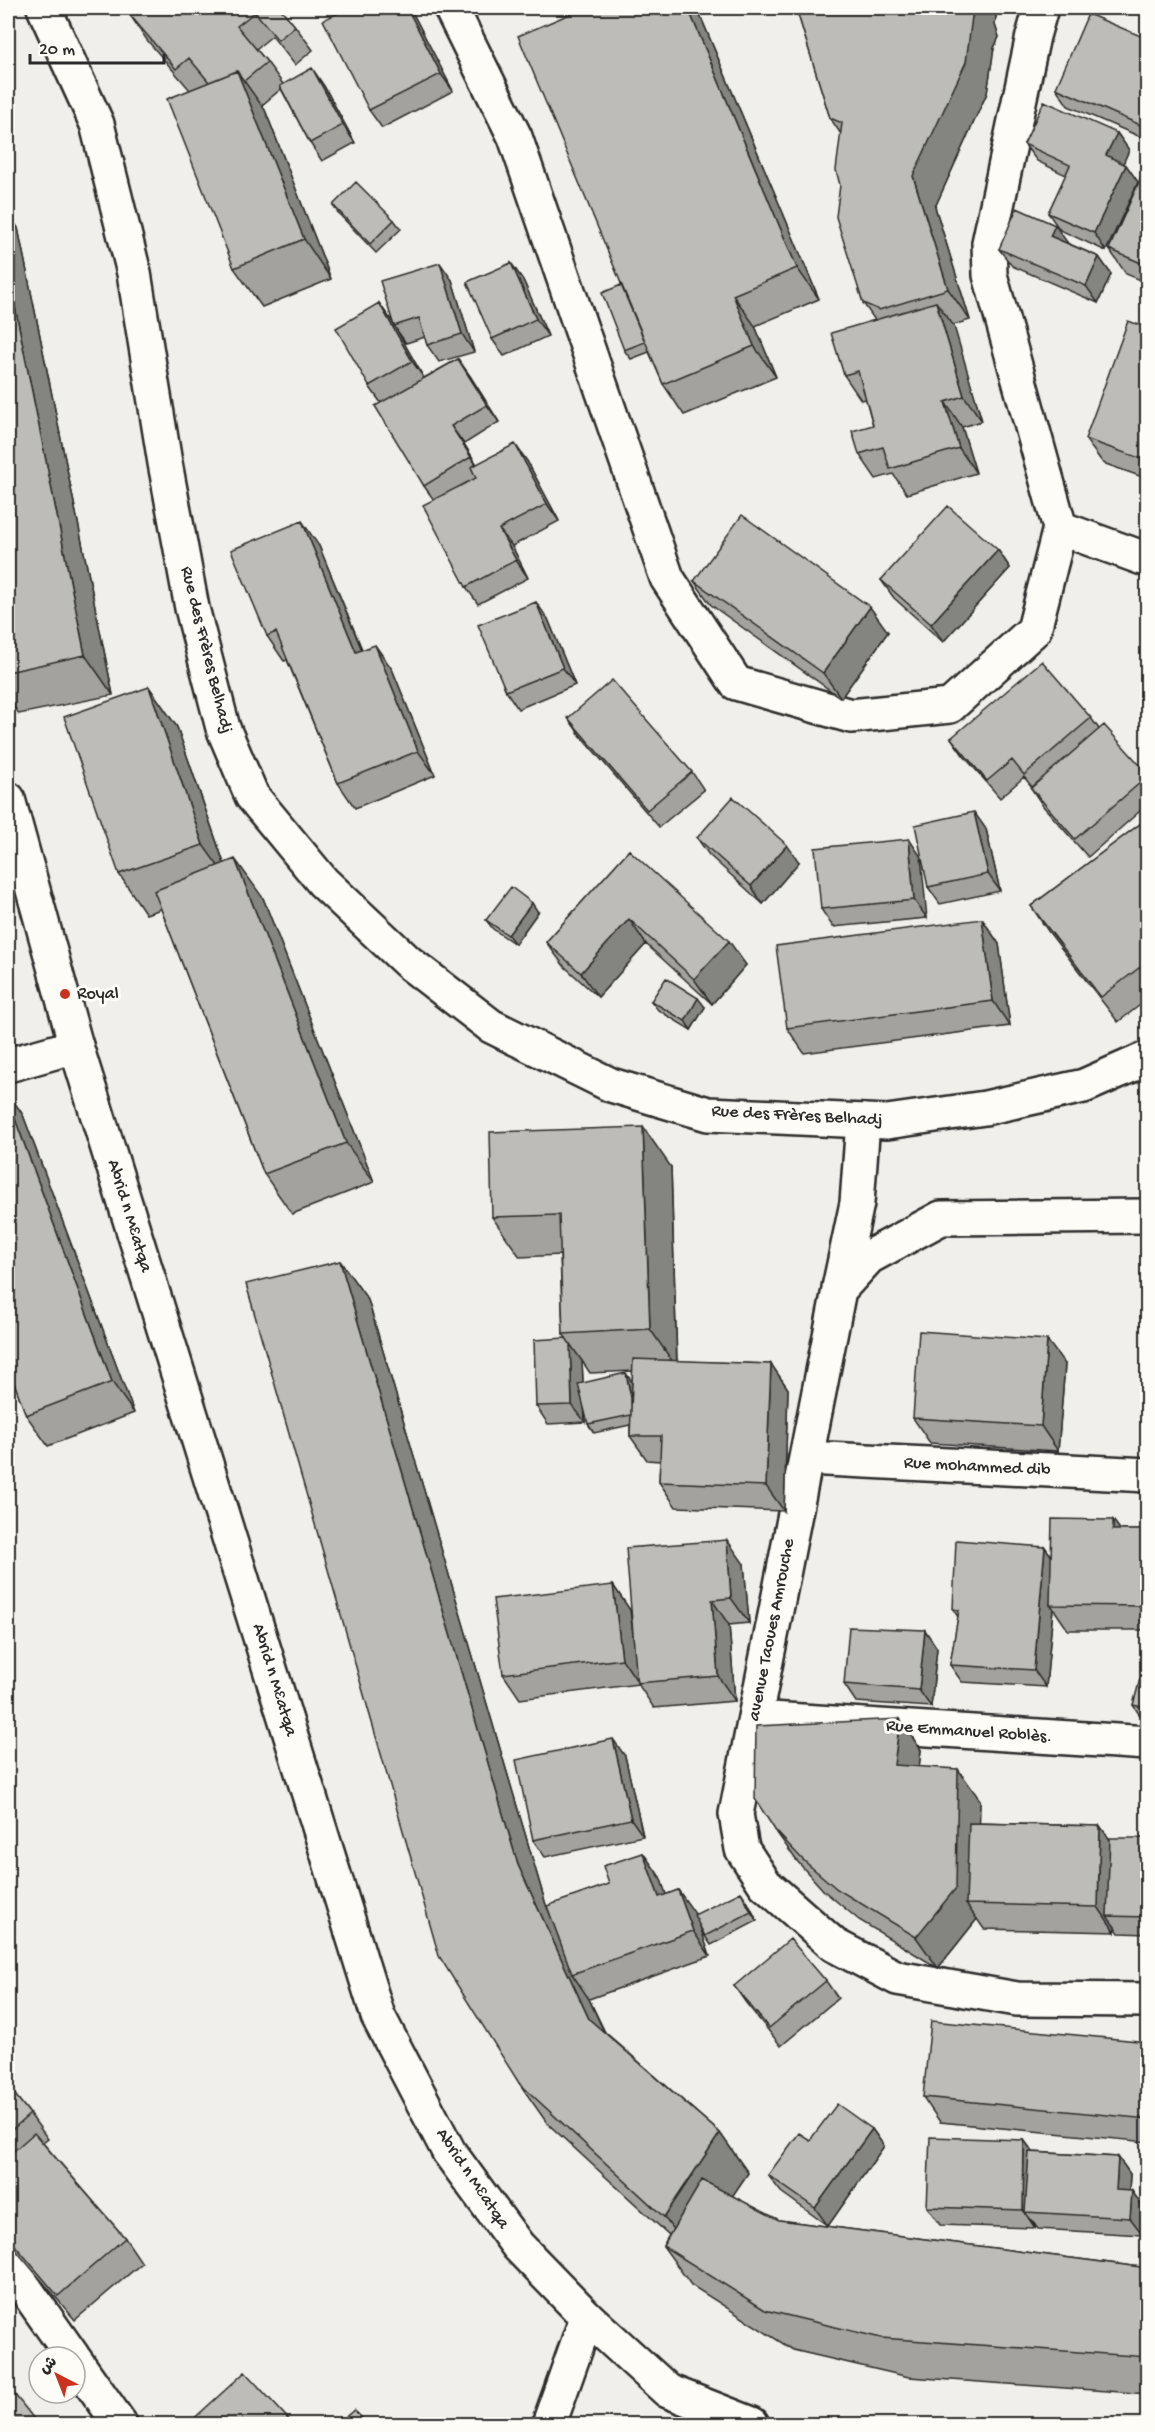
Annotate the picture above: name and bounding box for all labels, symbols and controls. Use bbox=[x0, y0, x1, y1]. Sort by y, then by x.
scale bar bbox=[30, 27, 164, 65]
text: 20 m bbox=[39, 40, 75, 61]
street label: Rue des Frères Belhadj bbox=[175, 564, 237, 736]
place label: Royal bbox=[77, 984, 119, 1005]
marker: Royal bbox=[58, 987, 72, 1001]
street label: Rue des Frères Belhadj bbox=[711, 1101, 883, 1131]
street label: Abrid n Mɛatqa bbox=[102, 1157, 156, 1276]
street label: Rue mohammed dib bbox=[903, 1453, 1051, 1481]
street label: avenue Taoues Amrouche bbox=[744, 1536, 800, 1723]
street label: Abrid n Mɛatqa bbox=[247, 1621, 301, 1740]
street label: Rue Emmanuel Roblès. bbox=[885, 1716, 1053, 1748]
street label: Abrid n Mɛatqa bbox=[431, 2125, 514, 2234]
north arrow bbox=[27, 2345, 87, 2405]
text: ش bbox=[36, 2354, 62, 2379]

